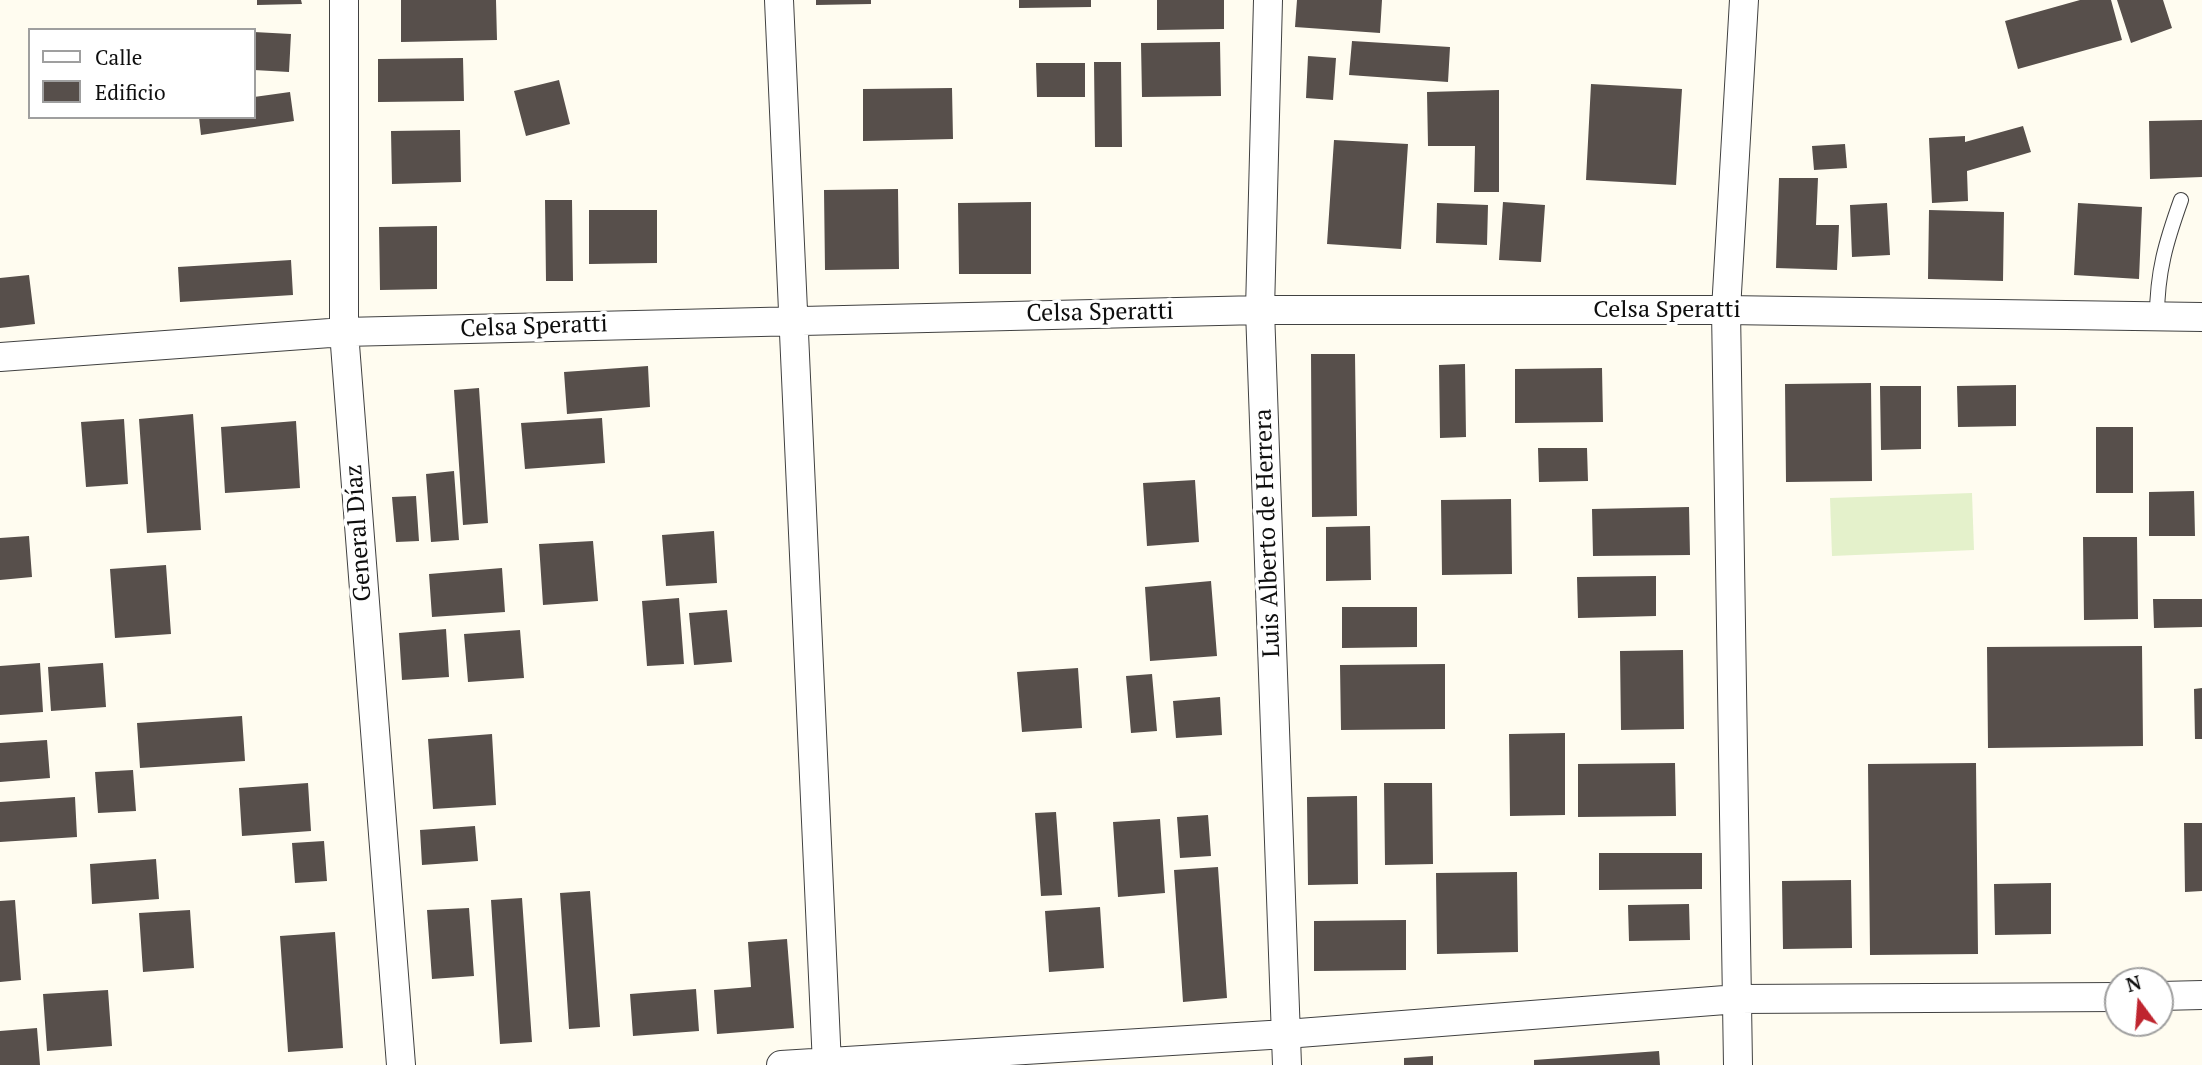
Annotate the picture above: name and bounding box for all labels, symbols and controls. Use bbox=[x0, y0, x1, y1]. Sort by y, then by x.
legend bbox=[28, 28, 256, 119]
text: Calle bbox=[95, 43, 142, 71]
text: Edificio bbox=[95, 78, 166, 106]
street label: Celsa Speratti bbox=[1593, 296, 1741, 324]
street label: Celsa Speratti bbox=[1026, 297, 1174, 329]
street label: Celsa Speratti bbox=[460, 310, 608, 344]
street label: Luis Alberto de Herrera bbox=[1249, 408, 1287, 658]
street label: General Díaz bbox=[340, 463, 378, 603]
north arrow bbox=[2104, 967, 2174, 1037]
text: N bbox=[2123, 969, 2144, 997]

